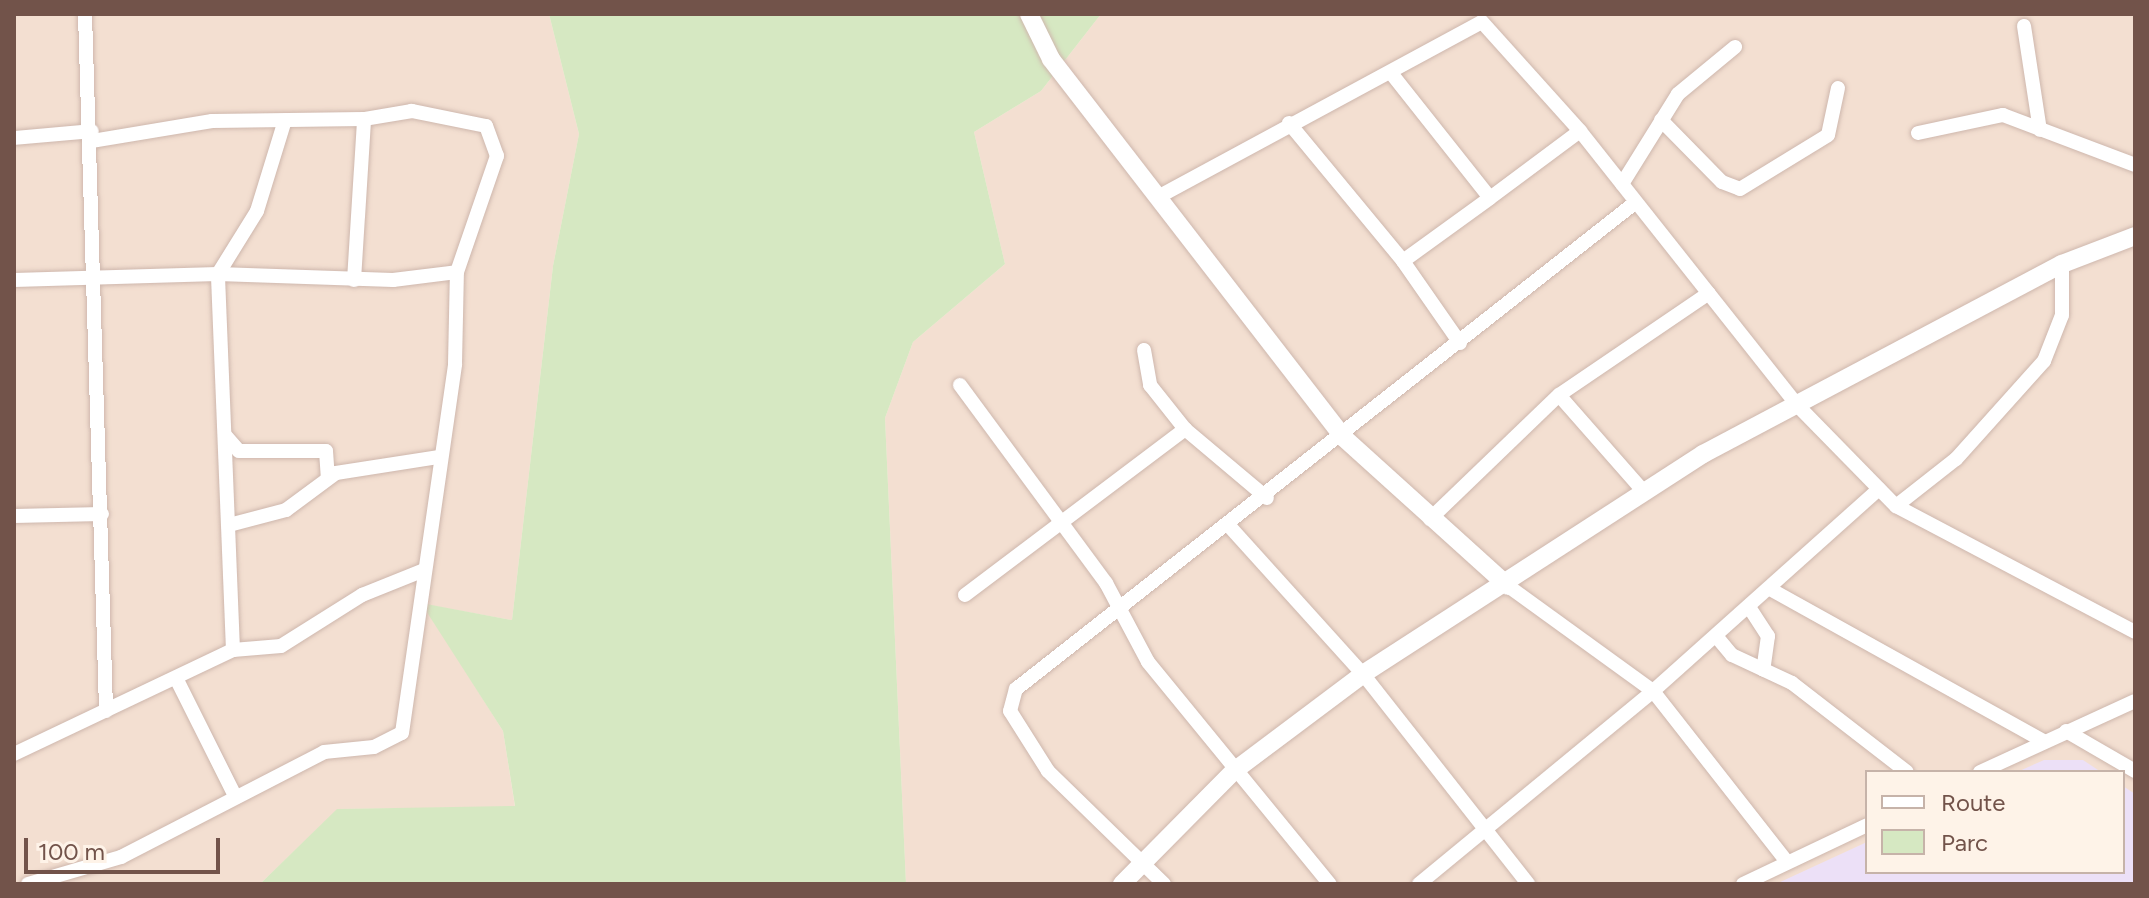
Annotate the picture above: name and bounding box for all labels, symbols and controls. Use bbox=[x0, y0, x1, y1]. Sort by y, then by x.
legend bbox=[1865, 770, 2125, 874]
text: Route bbox=[1941, 788, 2005, 817]
scale bar bbox=[28, 822, 224, 872]
text: Parc bbox=[1941, 828, 1988, 857]
text: 100 m bbox=[38, 837, 105, 866]

